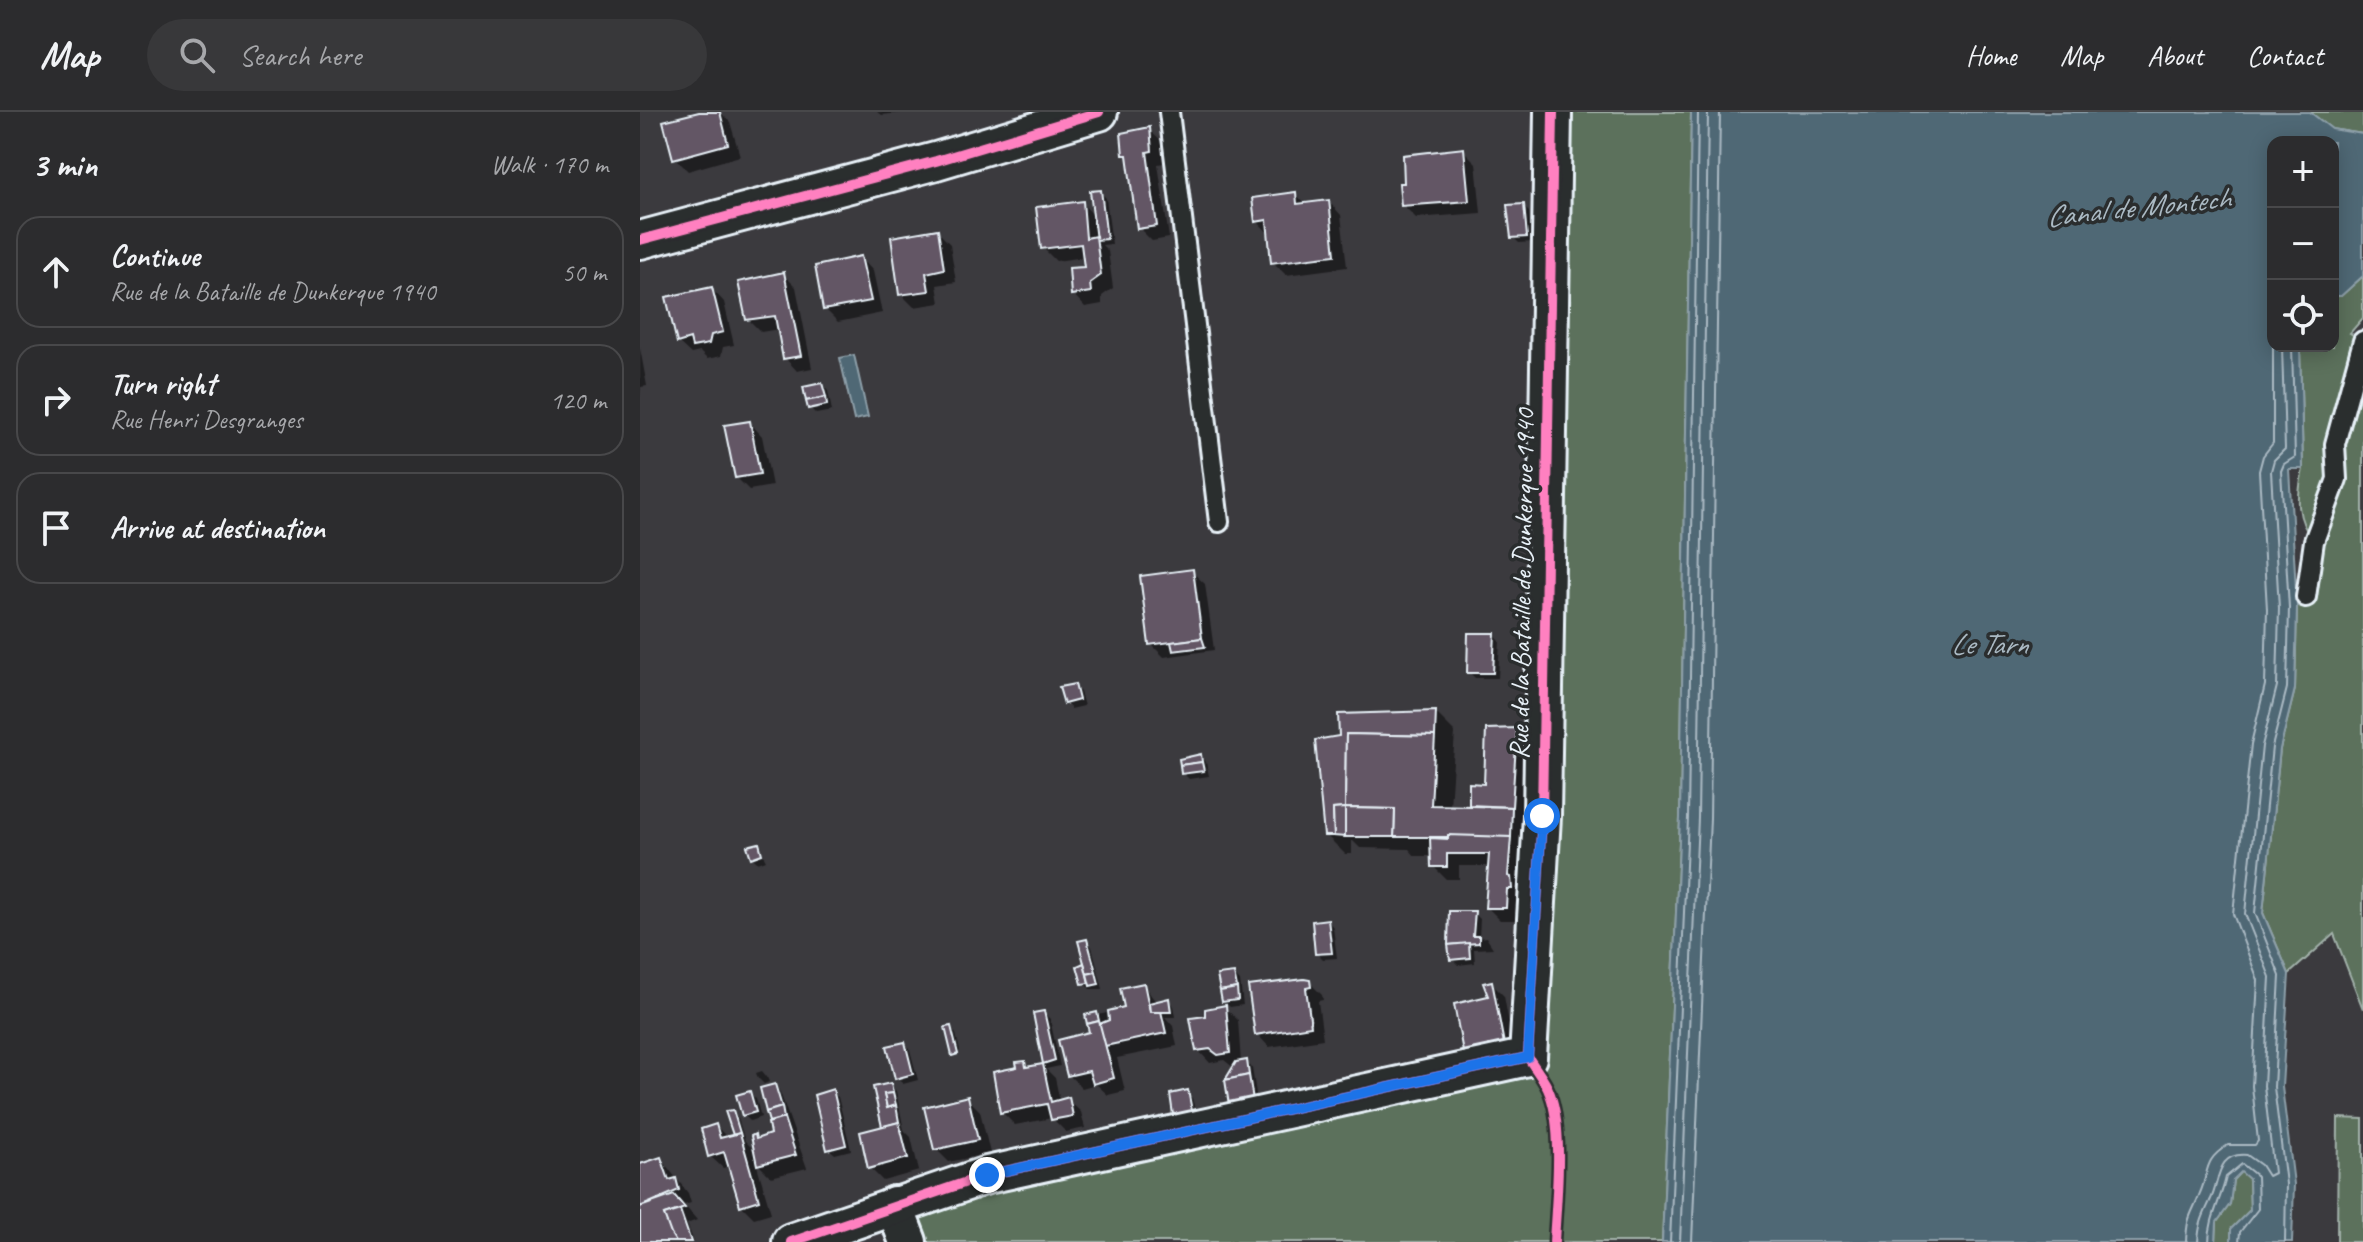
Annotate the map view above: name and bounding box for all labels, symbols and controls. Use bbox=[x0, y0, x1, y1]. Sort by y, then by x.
search box bbox=[147, 19, 707, 91]
text: Map bbox=[40, 32, 99, 79]
icon: search bbox=[175, 33, 219, 77]
text: Search here bbox=[239, 36, 361, 74]
text: Home bbox=[1966, 38, 2016, 73]
text: Map bbox=[2060, 38, 2103, 73]
text: About bbox=[2147, 38, 2203, 73]
text: Contact bbox=[2247, 38, 2323, 73]
map controls bbox=[2267, 136, 2339, 352]
button: + bbox=[2267, 136, 2339, 208]
text: 3 min bbox=[32, 143, 97, 186]
text: Walk · 170 m bbox=[491, 148, 608, 181]
water label: Canal de Montech bbox=[2044, 178, 2234, 236]
button: − bbox=[2267, 208, 2339, 280]
text: Continue bbox=[110, 237, 200, 275]
icon: ahead bbox=[34, 250, 78, 294]
text: 50 m bbox=[562, 256, 606, 289]
text: Rue de la Bataille de Dunkerque 1940 bbox=[110, 275, 436, 308]
button: locate bbox=[2267, 280, 2339, 352]
text: Turn right bbox=[110, 365, 215, 403]
icon: right bbox=[34, 378, 78, 422]
text: 120 m bbox=[550, 384, 606, 417]
text: Rue Henri Desgranges bbox=[110, 403, 303, 436]
street label: Rue de la Bataille de Dunkerque 1940 bbox=[1501, 406, 1542, 760]
icon: arrive bbox=[34, 506, 78, 550]
text: Arrive at destination bbox=[110, 509, 325, 547]
water label: Le Tarn bbox=[1951, 625, 2030, 663]
route start bbox=[1524, 798, 1560, 834]
route end bbox=[969, 1157, 1005, 1193]

